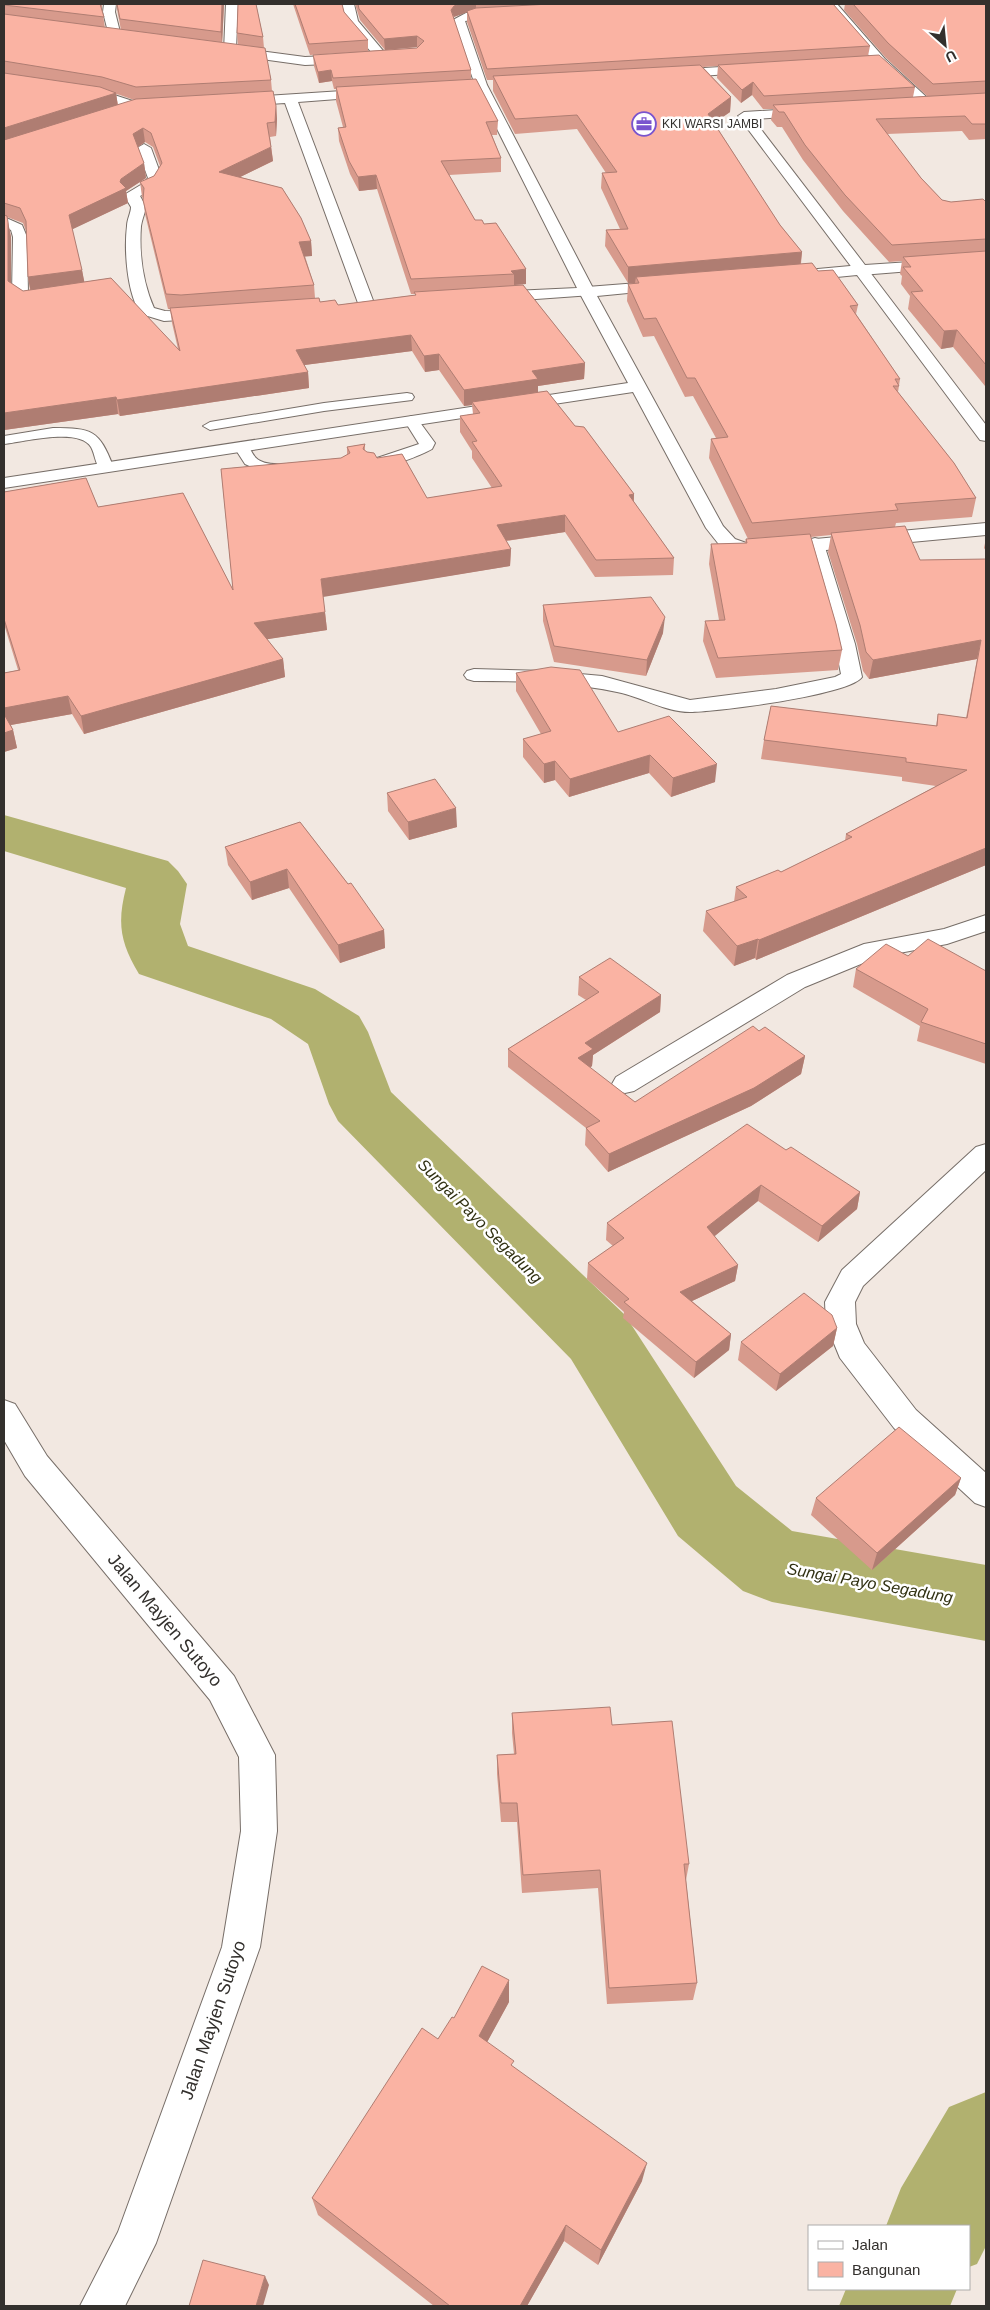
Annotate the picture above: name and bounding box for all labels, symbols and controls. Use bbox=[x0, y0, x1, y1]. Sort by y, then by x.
north arrow bbox=[920, 20, 970, 70]
text: U bbox=[943, 47, 959, 66]
office icon: KKI WARSI JAMBI bbox=[631, 111, 657, 137]
place label: KKI WARSI JAMBI bbox=[662, 117, 762, 131]
water label: Sungai Payo Segadung bbox=[415, 1156, 546, 1287]
street label: Jalan Mayjen Sutoyo bbox=[104, 1550, 226, 1690]
water label: Sungai Payo Segadung bbox=[786, 1560, 954, 1606]
street label: Jalan Mayjen Sutoyo bbox=[176, 1938, 250, 2102]
legend bbox=[808, 2225, 970, 2290]
text: Jalan bbox=[852, 2236, 888, 2253]
text: Bangunan bbox=[852, 2261, 920, 2278]

